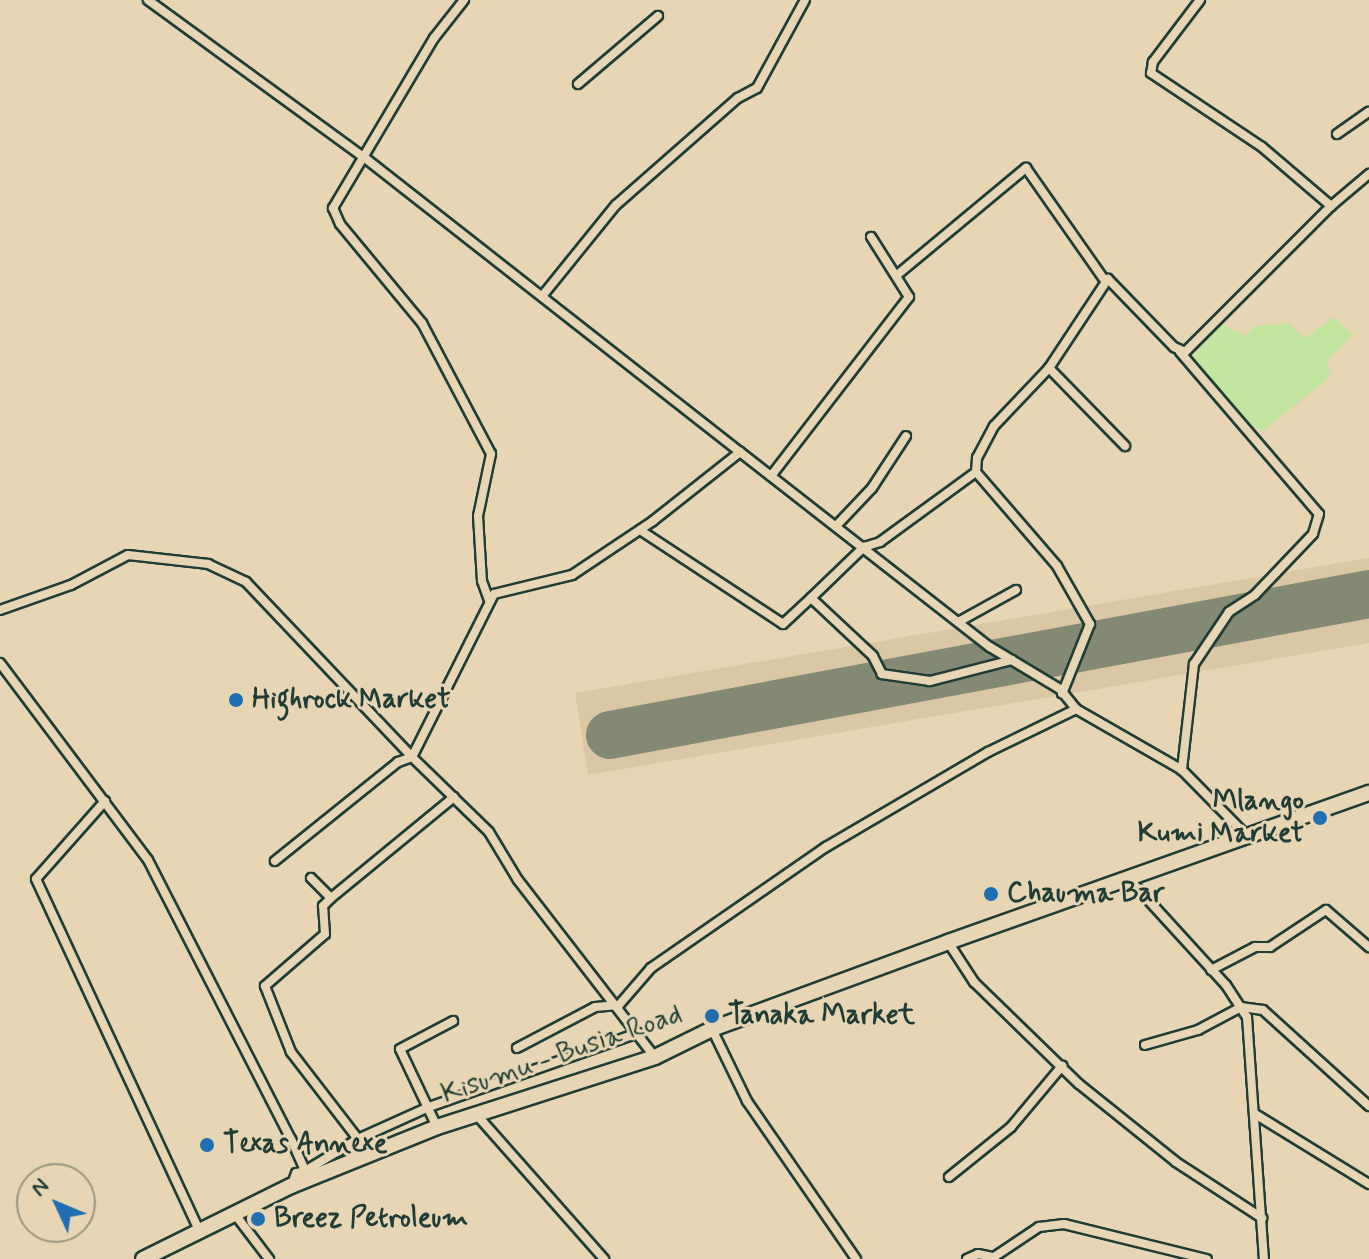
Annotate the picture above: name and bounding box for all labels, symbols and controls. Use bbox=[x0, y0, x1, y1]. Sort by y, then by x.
place label: Highrock Market bbox=[252, 683, 453, 717]
marker: Highrock Market bbox=[227, 691, 245, 709]
place label: Mlango Kumi Market bbox=[1137, 785, 1304, 851]
marker: Mlango Kumi Market bbox=[1311, 809, 1329, 827]
place label: Chauma Bar bbox=[1007, 877, 1164, 911]
marker: Chauma Bar bbox=[982, 885, 1000, 903]
street label: Kisumu - Busia Road bbox=[437, 998, 687, 1112]
place label: Tanaka Market bbox=[728, 999, 915, 1033]
marker: Tanaka Market bbox=[703, 1007, 721, 1025]
place label: Texas Annexe bbox=[223, 1128, 381, 1162]
marker: Texas Annexe bbox=[198, 1136, 216, 1154]
north arrow bbox=[16, 1163, 96, 1243]
text: N bbox=[25, 1173, 55, 1203]
place label: Breez Petroleum bbox=[274, 1202, 468, 1236]
marker: Breez Petroleum bbox=[249, 1210, 267, 1228]

